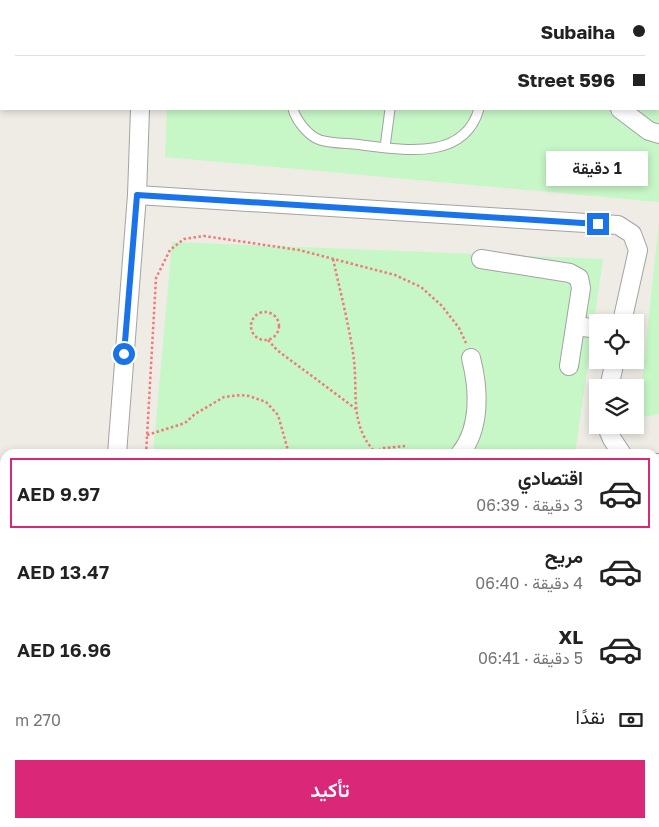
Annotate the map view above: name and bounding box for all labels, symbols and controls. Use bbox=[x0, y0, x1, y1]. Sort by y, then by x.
text: Subaiha bbox=[541, 20, 615, 43]
text: Street 596 bbox=[517, 68, 615, 91]
callout: 1 دقيقة bbox=[547, 152, 649, 186]
text: 1 دقيقة bbox=[572, 158, 622, 178]
route end bbox=[587, 213, 609, 235]
map controls bbox=[589, 314, 644, 434]
button: locate bbox=[589, 314, 644, 369]
route start bbox=[113, 343, 135, 365]
button: layers bbox=[589, 379, 644, 434]
text: اقتصادي bbox=[518, 466, 583, 489]
icon: car bbox=[598, 471, 643, 516]
text: AED 9.97 bbox=[17, 482, 100, 505]
text: 3 دقيقة · 06:39 bbox=[476, 495, 583, 515]
text: مريح bbox=[545, 544, 583, 567]
icon: car bbox=[598, 549, 643, 594]
text: AED 13.47 bbox=[17, 560, 109, 583]
text: 4 دقيقة · 06:40 bbox=[475, 573, 583, 593]
text: XL bbox=[558, 625, 583, 648]
icon: car bbox=[598, 627, 643, 672]
text: AED 16.96 bbox=[17, 638, 111, 661]
text: 5 دقيقة · 06:41 bbox=[478, 648, 583, 668]
text: نقدًا bbox=[576, 705, 605, 728]
icon: cash bbox=[617, 706, 645, 734]
text: 270 m bbox=[15, 710, 61, 730]
button: تأكيد bbox=[15, 760, 645, 818]

